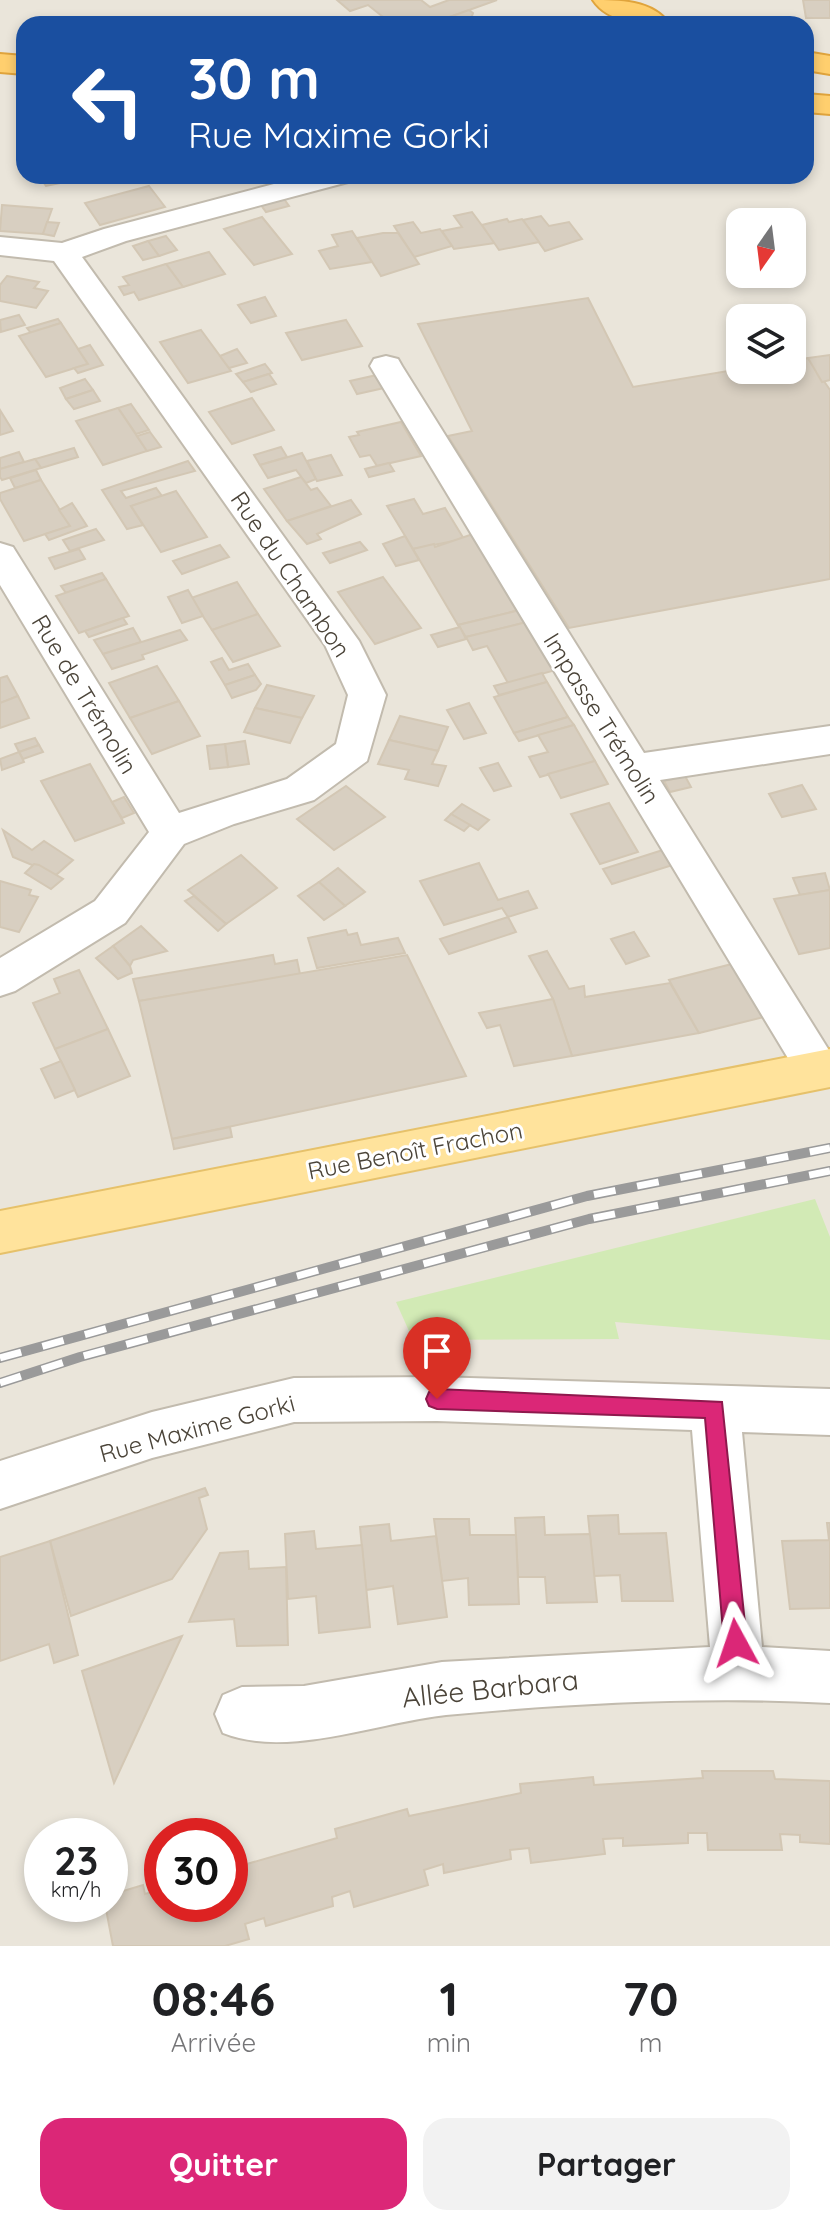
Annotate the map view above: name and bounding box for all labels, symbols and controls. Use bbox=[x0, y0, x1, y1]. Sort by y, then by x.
text: 30 m bbox=[188, 43, 320, 113]
icon: left bbox=[56, 48, 160, 152]
text: Rue Maxime Gorki bbox=[188, 112, 490, 157]
north arrow bbox=[726, 208, 806, 288]
map controls bbox=[726, 208, 806, 384]
button: layers bbox=[726, 304, 806, 384]
street label: Rue du Chambon bbox=[224, 485, 358, 663]
street label: Rue de Trémolin bbox=[26, 609, 144, 779]
street label: Impasse Trémolin bbox=[537, 627, 667, 809]
street label: Rue Benoît Frachon bbox=[305, 1114, 525, 1186]
pin bbox=[403, 1317, 471, 1399]
icon: arrive bbox=[415, 1329, 459, 1373]
street label: Rue Maxime Gorki bbox=[96, 1387, 298, 1469]
position arrow bbox=[694, 1601, 778, 1685]
street label: Allée Barbara bbox=[400, 1661, 580, 1715]
speed limit sign: 30 bbox=[144, 1818, 248, 1922]
text: 23 bbox=[54, 1835, 98, 1885]
text: km/h bbox=[51, 1877, 101, 1902]
text: 08:46 bbox=[152, 1968, 275, 2028]
text: 1 bbox=[440, 1968, 458, 2028]
text: 70 bbox=[623, 1968, 678, 2028]
text: Arrivée bbox=[171, 2026, 256, 2059]
text: min bbox=[427, 2026, 471, 2059]
text: m bbox=[639, 2026, 662, 2059]
button: Quitter bbox=[40, 2118, 407, 2210]
button: Partager bbox=[423, 2118, 790, 2210]

